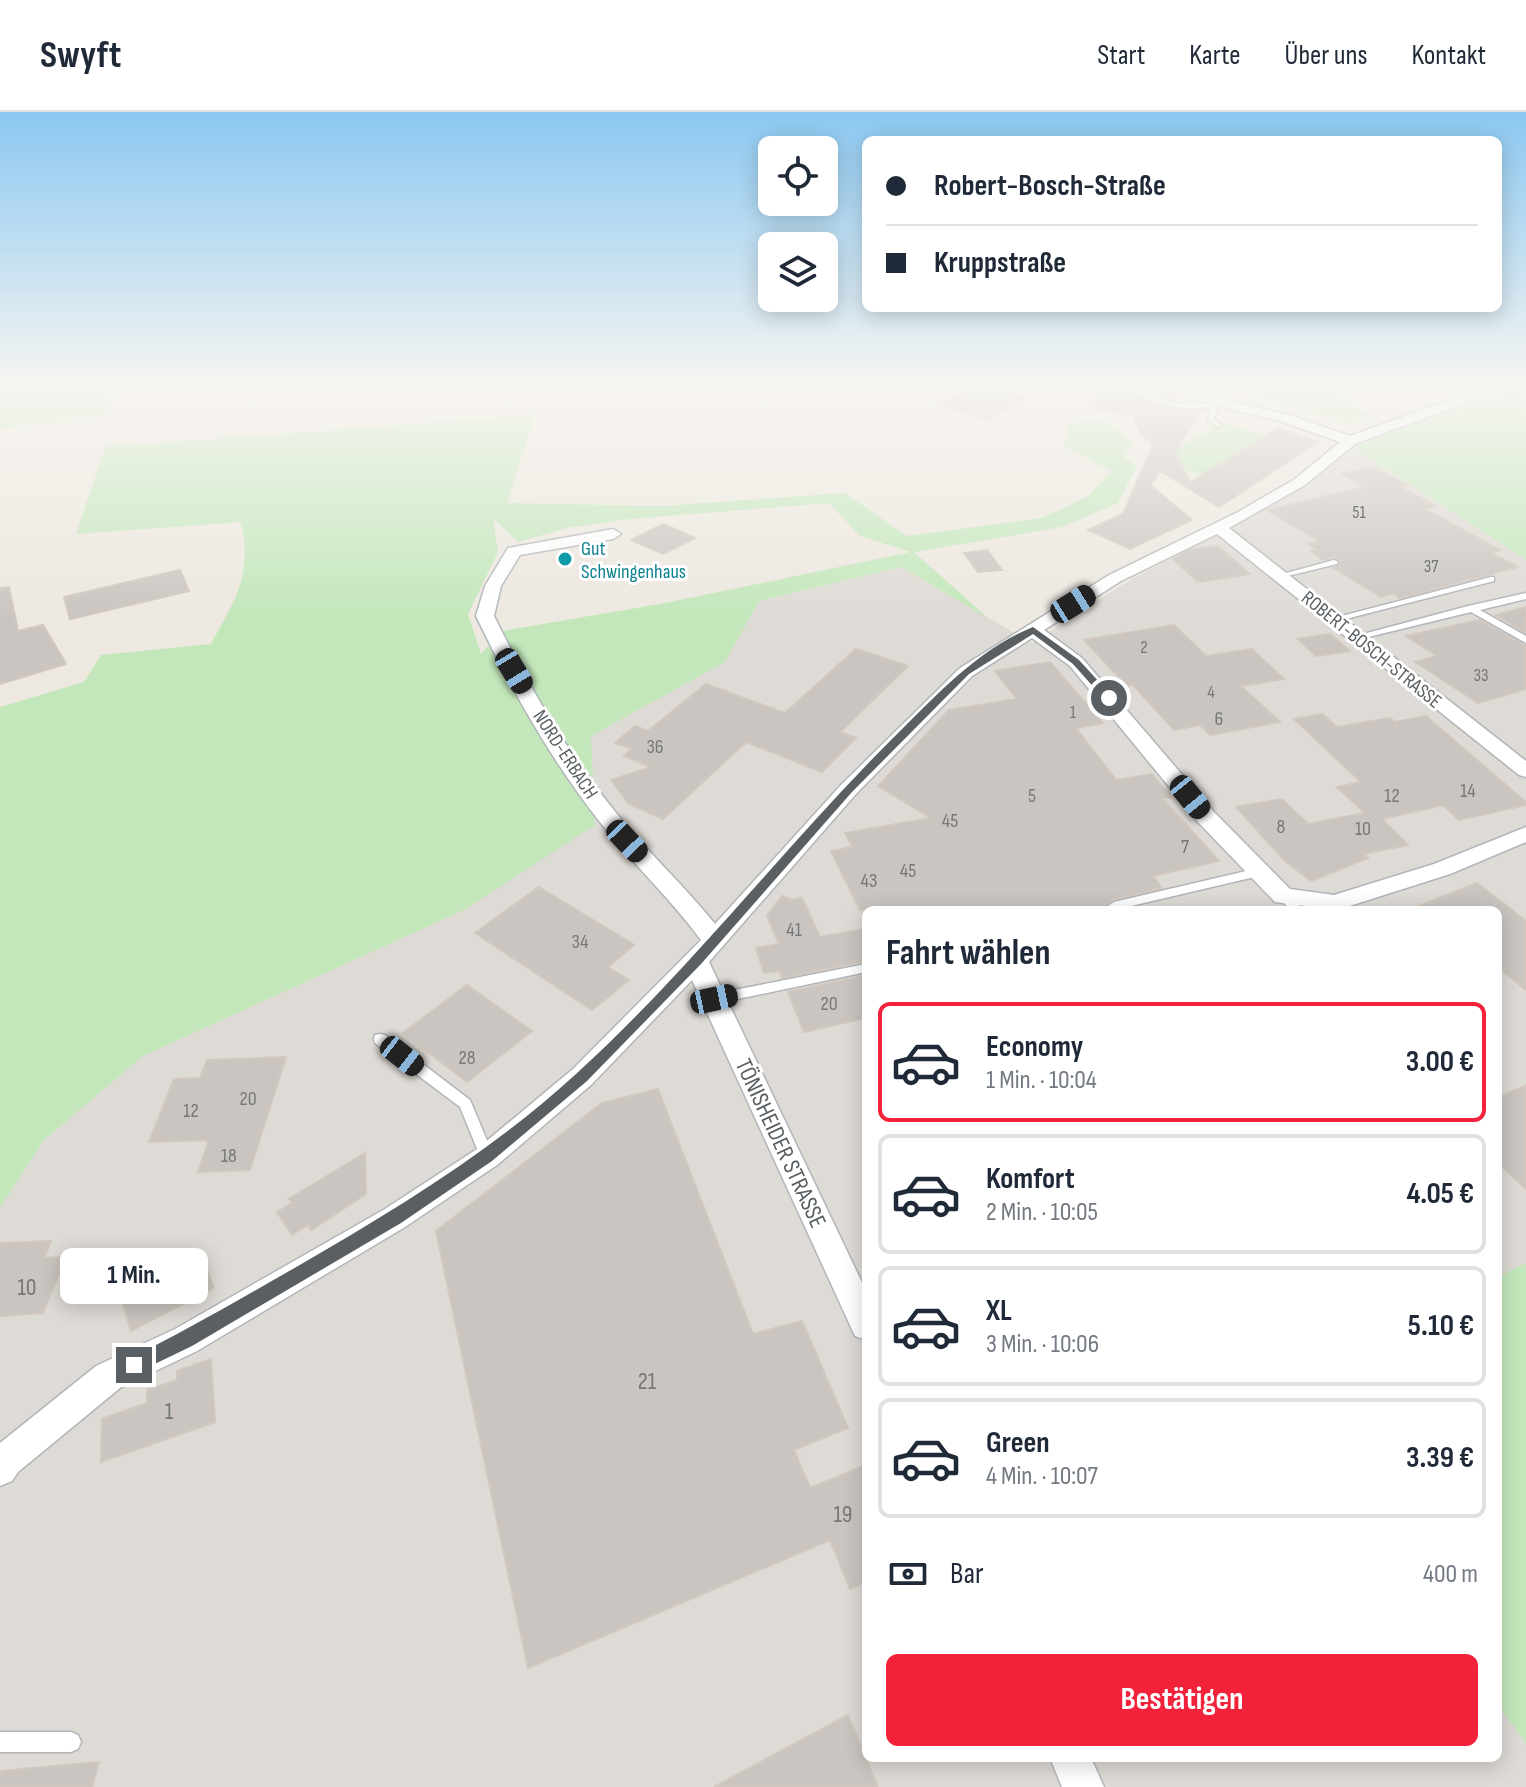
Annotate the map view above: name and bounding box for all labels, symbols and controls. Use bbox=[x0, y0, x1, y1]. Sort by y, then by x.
text: Swyft bbox=[40, 33, 121, 78]
text: Start bbox=[1097, 39, 1145, 72]
text: Karte bbox=[1189, 39, 1241, 72]
text: Über uns bbox=[1285, 39, 1368, 72]
text: Kontakt bbox=[1412, 39, 1486, 72]
map controls bbox=[758, 136, 838, 312]
button: locate bbox=[758, 136, 838, 216]
text: Robert-Bosch-Straße bbox=[934, 168, 1166, 204]
button: layers bbox=[758, 232, 838, 312]
text: Kruppstraße bbox=[934, 245, 1066, 281]
house number: 51 bbox=[1352, 502, 1366, 523]
place label: Gut Schwingenhaus bbox=[581, 537, 686, 584]
marker: Gut Schwingenhaus bbox=[556, 550, 574, 568]
house number: 37 bbox=[1424, 556, 1439, 577]
car bbox=[1046, 581, 1100, 627]
street label: ROBERT-BOSCH-STRASSE bbox=[1297, 586, 1446, 714]
house number: 2 bbox=[1140, 637, 1148, 658]
car bbox=[491, 644, 537, 698]
house number: 33 bbox=[1473, 665, 1489, 686]
route start bbox=[1091, 680, 1127, 716]
house number: 4 bbox=[1207, 682, 1215, 703]
house number: 1 bbox=[1070, 702, 1077, 723]
street label: NORD-ERBACH bbox=[528, 706, 603, 803]
house number: 6 bbox=[1215, 707, 1223, 731]
house number: 36 bbox=[646, 735, 664, 759]
car bbox=[1166, 771, 1214, 823]
house number: 14 bbox=[1460, 779, 1476, 803]
house number: 5 bbox=[1028, 784, 1036, 808]
house number: 12 bbox=[1384, 784, 1400, 808]
house number: 45 bbox=[942, 809, 958, 833]
car bbox=[602, 815, 652, 867]
house number: 8 bbox=[1277, 815, 1285, 839]
house number: 10 bbox=[1355, 817, 1371, 841]
house number: 7 bbox=[1181, 835, 1189, 859]
house number: 45 bbox=[900, 859, 916, 883]
house number: 43 bbox=[861, 869, 877, 893]
house number: 41 bbox=[786, 918, 802, 942]
house number: 34 bbox=[572, 930, 588, 954]
text: Fahrt wählen bbox=[886, 932, 1050, 975]
car bbox=[688, 982, 740, 1016]
house number: 20 bbox=[820, 992, 838, 1016]
icon: car bbox=[890, 1026, 962, 1098]
text: Economy bbox=[986, 1029, 1083, 1065]
car bbox=[376, 1032, 428, 1080]
text: 3.00 € bbox=[1406, 1044, 1474, 1080]
house number: 28 bbox=[459, 1046, 476, 1070]
street label: TÖNISHEIDER STRASSE bbox=[729, 1054, 832, 1232]
text: 1 Min. · 10:04 bbox=[986, 1065, 1097, 1096]
house number: 20 bbox=[239, 1087, 257, 1111]
house number: 12 bbox=[183, 1099, 199, 1123]
house number: 18 bbox=[221, 1144, 237, 1168]
icon: car bbox=[890, 1158, 962, 1230]
text: Komfort bbox=[986, 1161, 1075, 1197]
text: 4.05 € bbox=[1406, 1176, 1474, 1212]
text: 2 Min. · 10:05 bbox=[986, 1197, 1098, 1228]
callout: 1 Min. bbox=[60, 1249, 208, 1305]
text: 1 Min. bbox=[107, 1260, 161, 1291]
house number: 10 bbox=[17, 1273, 37, 1302]
icon: car bbox=[890, 1290, 962, 1362]
text: XL bbox=[986, 1293, 1012, 1329]
text: 5.10 € bbox=[1408, 1308, 1474, 1344]
text: 3 Min. · 10:06 bbox=[986, 1329, 1099, 1360]
route end bbox=[116, 1347, 152, 1383]
house number: 21 bbox=[638, 1367, 657, 1396]
house number: 1 bbox=[165, 1397, 174, 1426]
icon: car bbox=[890, 1422, 962, 1494]
text: Green bbox=[986, 1425, 1050, 1461]
text: 3.39 € bbox=[1406, 1440, 1474, 1476]
text: 4 Min. · 10:07 bbox=[986, 1461, 1098, 1492]
house number: 19 bbox=[833, 1500, 853, 1529]
icon: cash bbox=[886, 1552, 930, 1596]
text: Bar bbox=[950, 1556, 984, 1592]
text: 400 m bbox=[1423, 1559, 1478, 1590]
button: Bestätigen bbox=[886, 1654, 1478, 1746]

